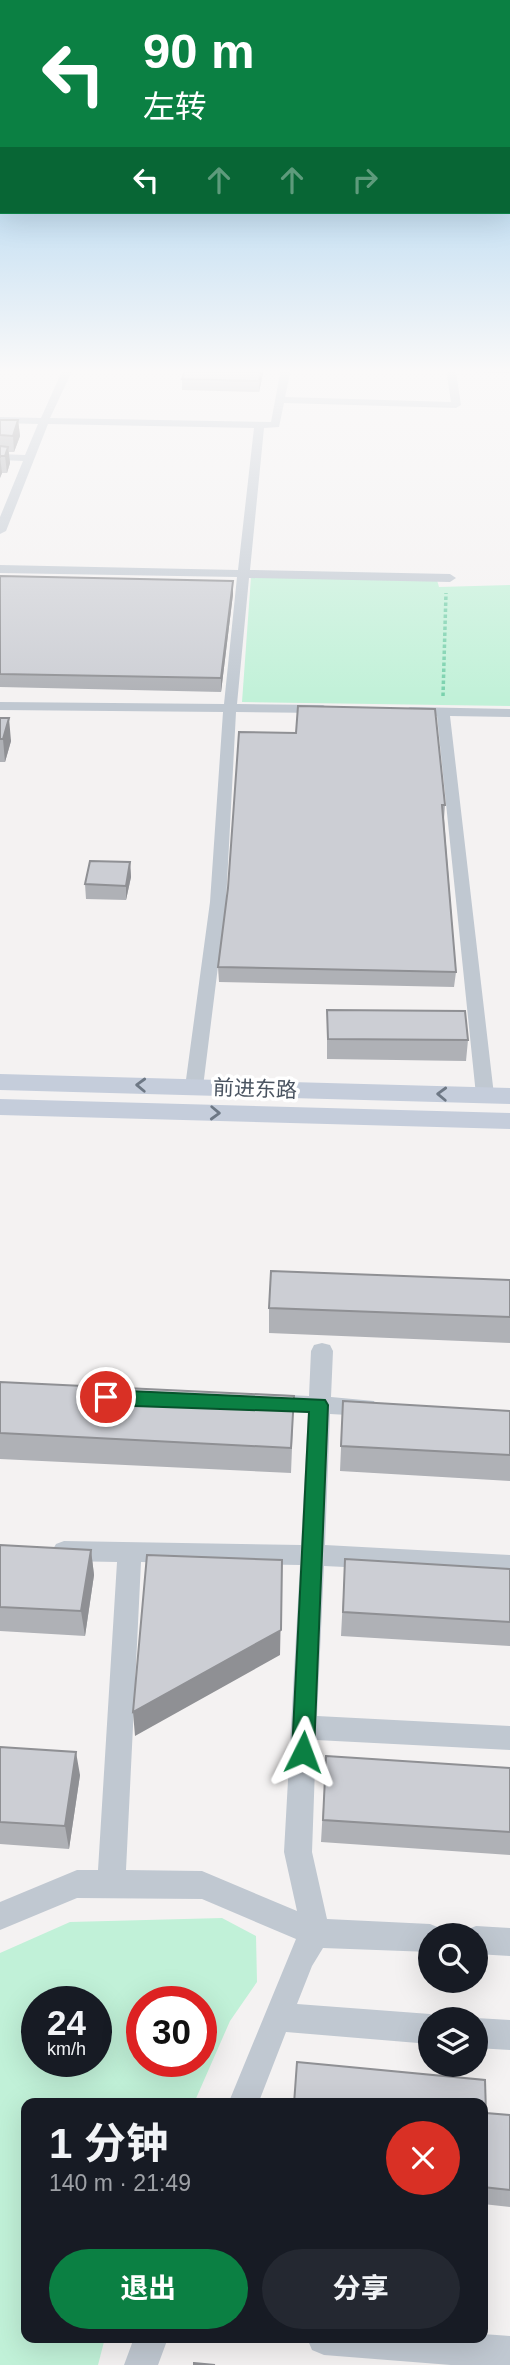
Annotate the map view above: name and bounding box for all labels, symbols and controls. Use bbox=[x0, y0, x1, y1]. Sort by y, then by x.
text: 90 m bbox=[143, 24, 255, 78]
icon: left bbox=[28, 28, 119, 119]
text: 左转 bbox=[143, 89, 207, 125]
icon: left bbox=[127, 161, 165, 199]
icon: ahead bbox=[200, 161, 238, 199]
icon: ahead bbox=[273, 161, 311, 199]
icon: right bbox=[346, 161, 384, 199]
street label: 前进东路 bbox=[213, 1076, 297, 1101]
one-way arrow bbox=[135, 1078, 146, 1093]
one-way arrow bbox=[436, 1086, 447, 1102]
one-way arrow bbox=[210, 1105, 221, 1121]
pin bbox=[76, 1367, 136, 1427]
icon: arrive bbox=[87, 1378, 125, 1416]
position arrow bbox=[266, 1715, 340, 1789]
map controls bbox=[418, 1923, 488, 2077]
button: search bbox=[418, 1923, 488, 1993]
speed limit sign: 30 bbox=[126, 1986, 217, 2077]
text: 24 bbox=[47, 2003, 86, 2042]
button: layers bbox=[418, 2007, 488, 2077]
text: km/h bbox=[47, 2039, 86, 2059]
text: 1 分钟 bbox=[49, 2120, 168, 2167]
button: close bbox=[386, 2121, 460, 2195]
text: 140 m · 21:49 bbox=[49, 2170, 191, 2196]
button: 退出 bbox=[49, 2249, 248, 2329]
button: 分享 bbox=[262, 2249, 460, 2329]

